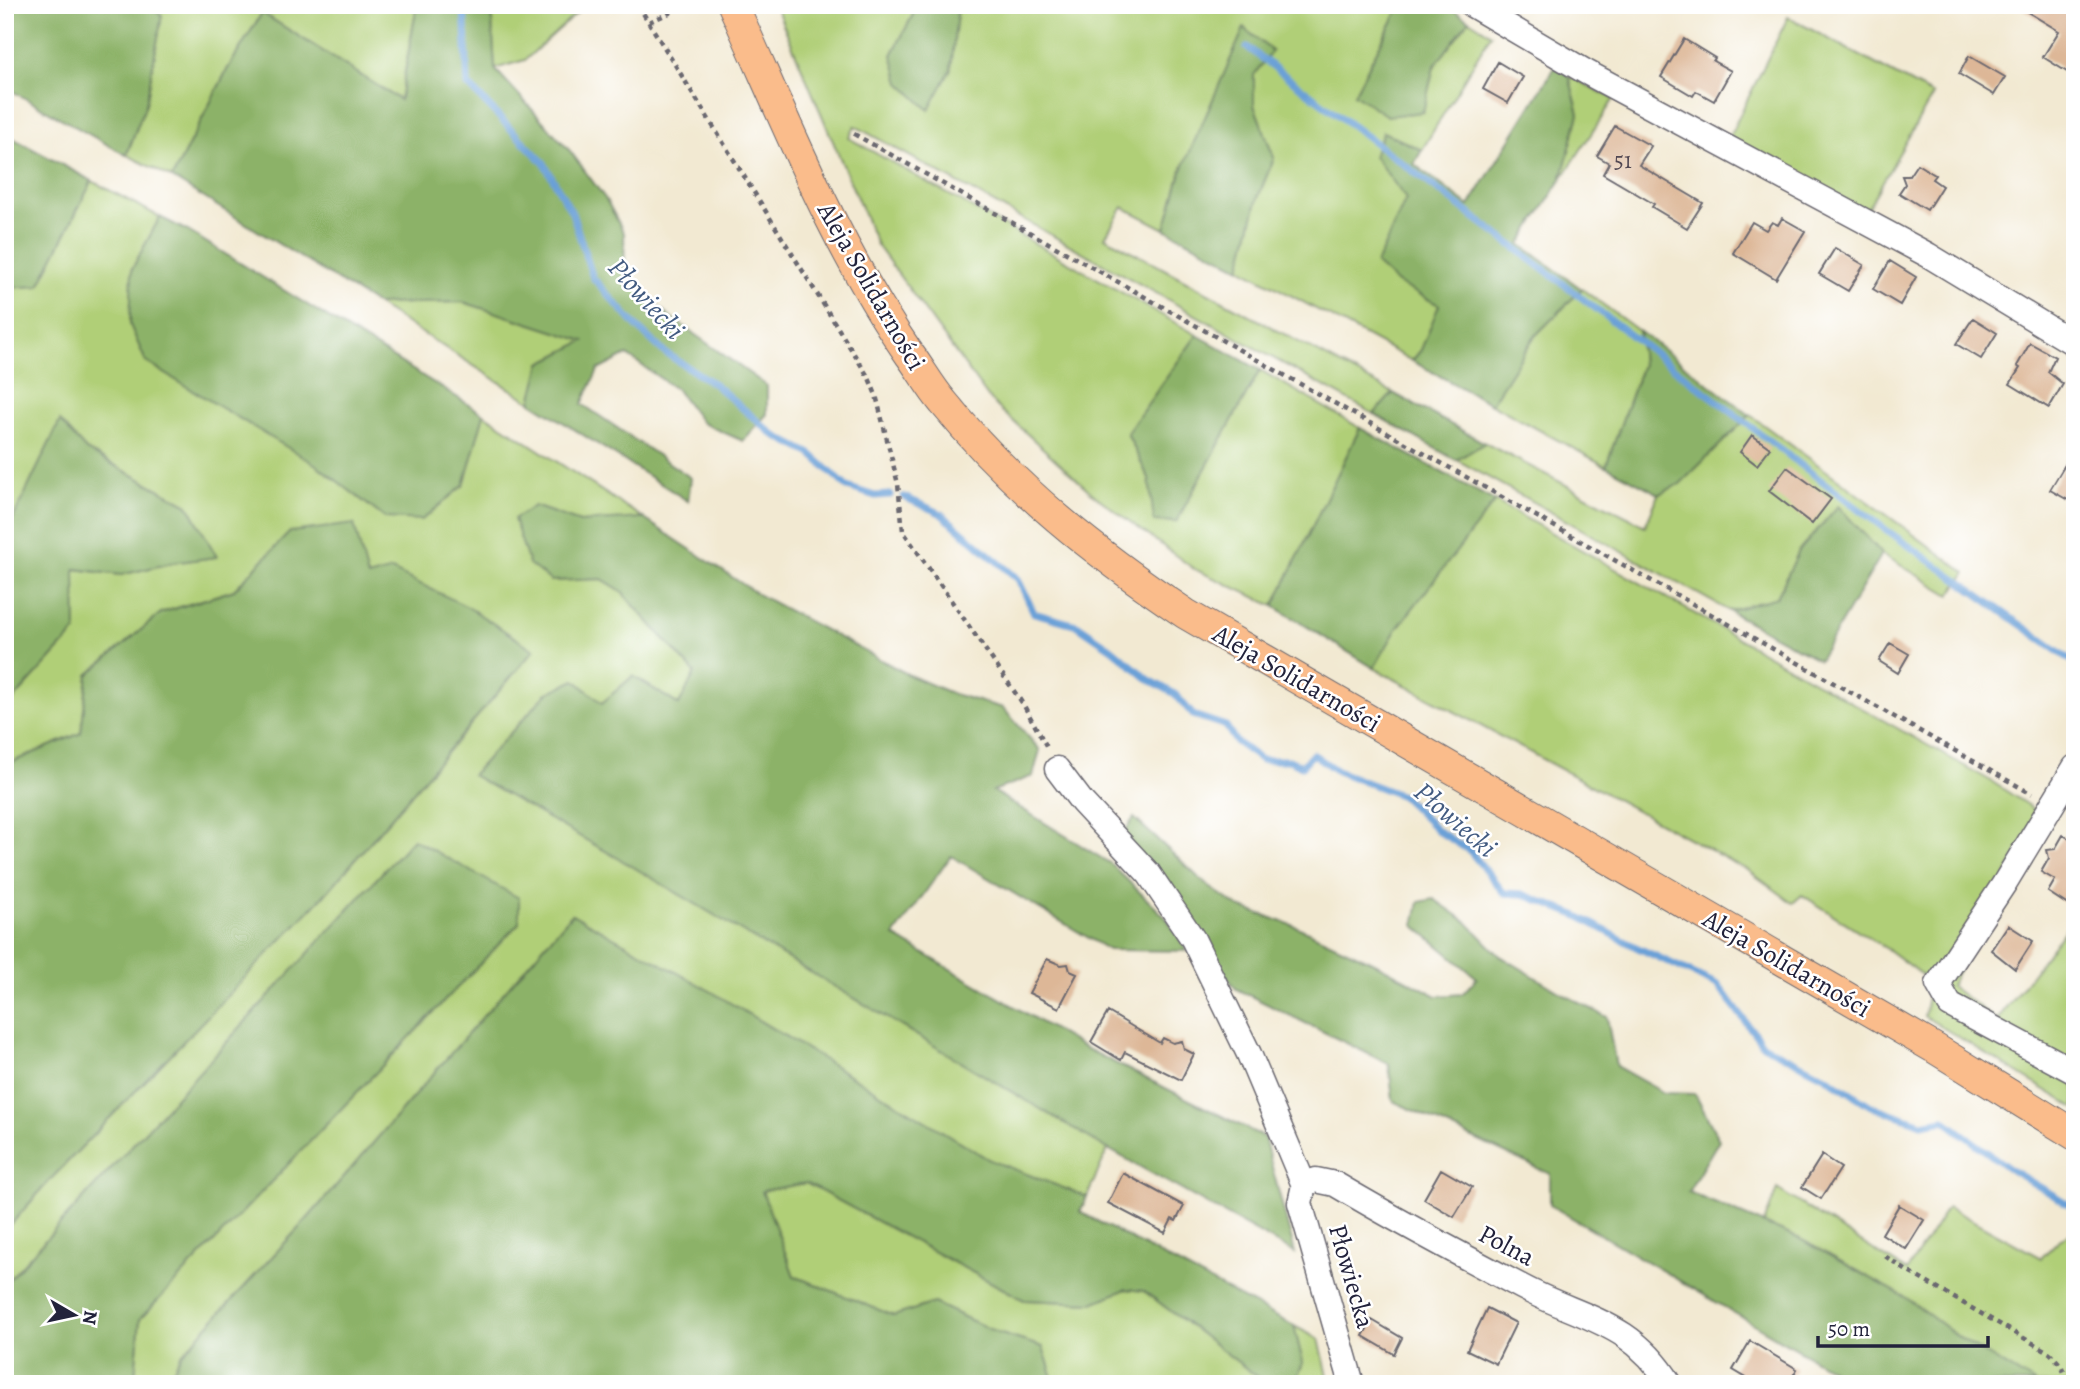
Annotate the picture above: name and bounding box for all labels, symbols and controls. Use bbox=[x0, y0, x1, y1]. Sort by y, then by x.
house number: 51 bbox=[1614, 145, 1632, 176]
street label: Aleja Solidarności bbox=[809, 195, 934, 377]
water label: Płowiecki bbox=[599, 249, 693, 348]
street label: Aleja Solidarności bbox=[1206, 616, 1387, 741]
water label: Płowiecki bbox=[1406, 773, 1505, 866]
street label: Aleja Solidarności bbox=[1696, 901, 1877, 1026]
street label: Polna bbox=[1473, 1216, 1541, 1275]
street label: Płowiecka bbox=[1320, 1220, 1383, 1332]
north arrow bbox=[38, 1280, 108, 1350]
scale bar bbox=[1818, 1305, 1987, 1349]
text: N bbox=[76, 1309, 104, 1327]
text: 50 m bbox=[1828, 1315, 1870, 1343]

